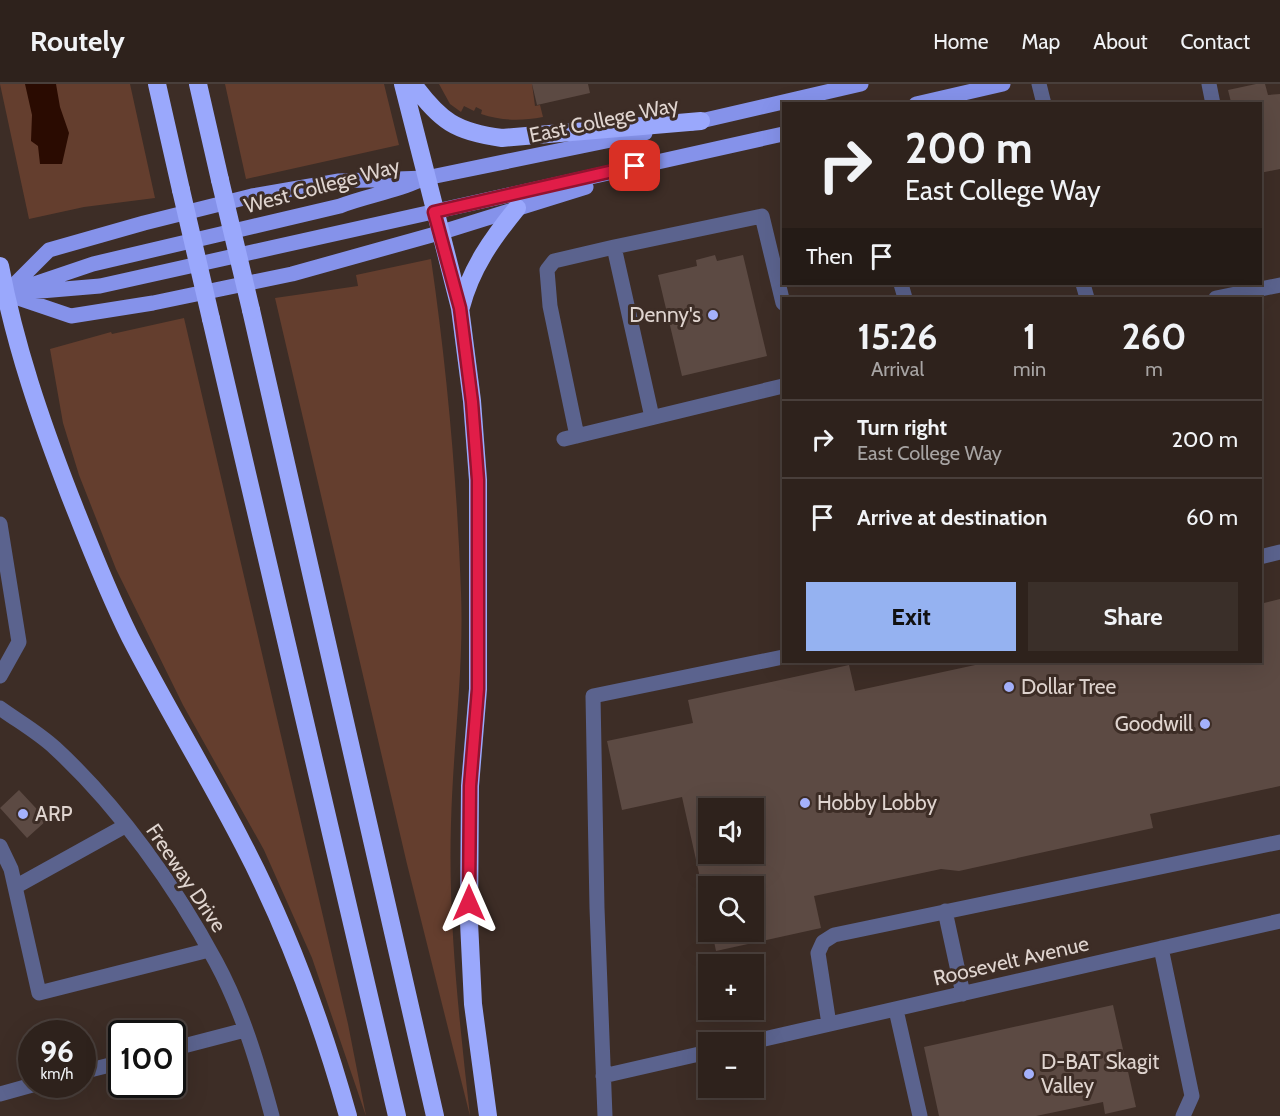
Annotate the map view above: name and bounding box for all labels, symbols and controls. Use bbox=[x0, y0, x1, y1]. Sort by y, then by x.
text: Routely bbox=[30, 24, 125, 58]
text: Home bbox=[933, 29, 989, 54]
text: Map bbox=[1022, 29, 1060, 54]
text: About bbox=[1093, 29, 1147, 54]
text: Contact bbox=[1180, 29, 1250, 54]
street label: East College Way bbox=[527, 91, 681, 148]
text: 200 m bbox=[905, 122, 1032, 174]
icon: right bbox=[806, 126, 884, 204]
pin bbox=[609, 140, 660, 191]
icon: arrive bbox=[618, 149, 651, 182]
street label: West College Way bbox=[241, 153, 403, 218]
text: East College Way bbox=[905, 174, 1101, 207]
icon: arrive bbox=[865, 240, 898, 273]
text: Then bbox=[806, 243, 853, 270]
place label: Denny's bbox=[629, 302, 701, 327]
marker: Denny's bbox=[706, 308, 720, 322]
text: 15:26 bbox=[858, 314, 938, 358]
text: 1 bbox=[1023, 314, 1036, 358]
text: 260 bbox=[1122, 314, 1186, 358]
text: Arrival bbox=[871, 357, 924, 381]
text: min bbox=[1013, 357, 1046, 381]
text: m bbox=[1145, 357, 1163, 381]
text: Turn right bbox=[857, 414, 947, 441]
icon: right bbox=[806, 423, 839, 456]
text: 200 m bbox=[1172, 426, 1238, 453]
text: East College Way bbox=[857, 441, 1002, 465]
icon: arrive bbox=[806, 501, 839, 534]
text: Arrive at destination bbox=[857, 504, 1047, 531]
text: 60 m bbox=[1186, 504, 1238, 531]
button: Exit bbox=[806, 582, 1016, 651]
button: Share bbox=[1028, 582, 1238, 651]
place label: Dollar Tree bbox=[1021, 674, 1117, 699]
marker: Dollar Tree bbox=[1002, 680, 1016, 694]
place label: Goodwill bbox=[1115, 711, 1193, 736]
marker: Goodwill bbox=[1198, 717, 1212, 731]
place label: Hobby Lobby bbox=[817, 790, 937, 815]
marker: Hobby Lobby bbox=[798, 796, 812, 810]
map controls bbox=[698, 798, 764, 1098]
button: sound bbox=[698, 798, 764, 864]
place label: ARP bbox=[35, 801, 73, 826]
marker: ARP bbox=[16, 807, 30, 821]
street label: Freeway Drive bbox=[141, 819, 232, 937]
position arrow bbox=[437, 871, 501, 935]
button: search bbox=[698, 876, 764, 942]
street label: Roosevelt Avenue bbox=[931, 930, 1091, 991]
button: + bbox=[698, 954, 764, 1020]
speed limit sign: 100 bbox=[108, 1020, 186, 1098]
button: − bbox=[698, 1032, 764, 1098]
text: 96 bbox=[40, 1033, 74, 1070]
place label: D-BAT Skagit Valley bbox=[1041, 1049, 1159, 1098]
text: km/h bbox=[41, 1065, 73, 1083]
marker: D-BAT Skagit Valley bbox=[1022, 1067, 1036, 1081]

